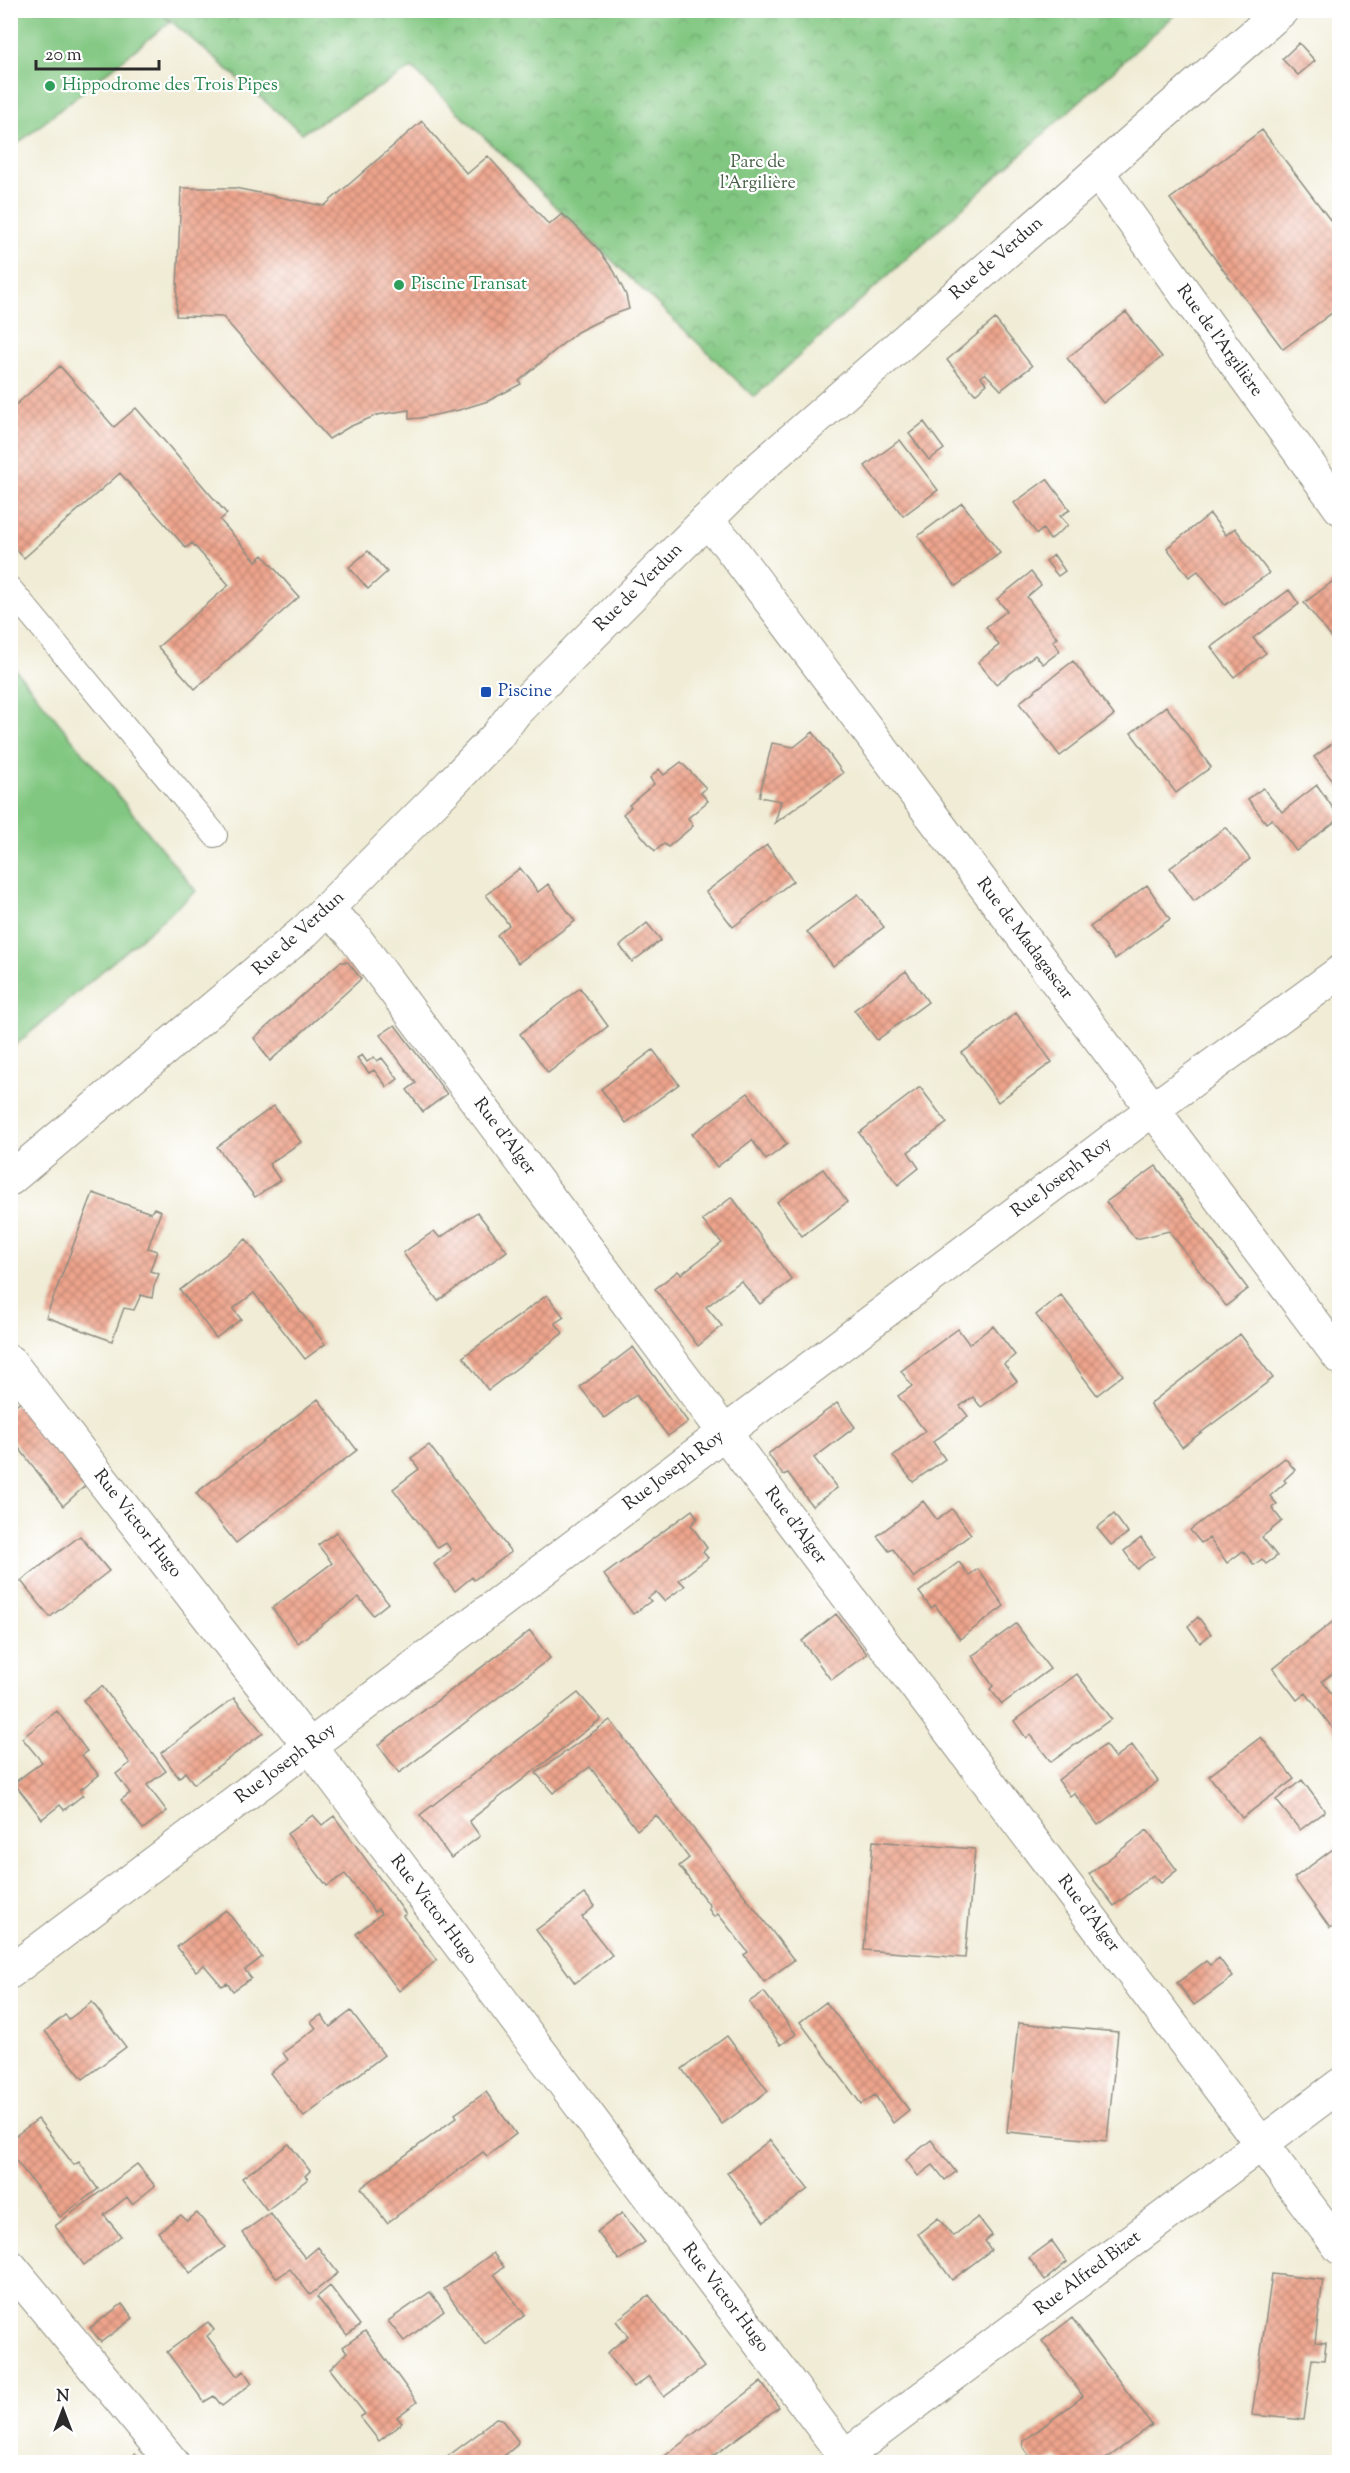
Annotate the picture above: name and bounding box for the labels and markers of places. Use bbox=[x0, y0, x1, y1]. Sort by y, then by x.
place label: Hippodrome des Trois Pipes bbox=[62, 73, 278, 99]
marker: Hippodrome des Trois Pipes bbox=[43, 79, 57, 93]
place label: Piscine Transat bbox=[411, 272, 527, 298]
marker: Piscine Transat bbox=[392, 278, 406, 292]
place label: Piscine bbox=[498, 679, 552, 705]
marker: Piscine bbox=[479, 685, 493, 699]

